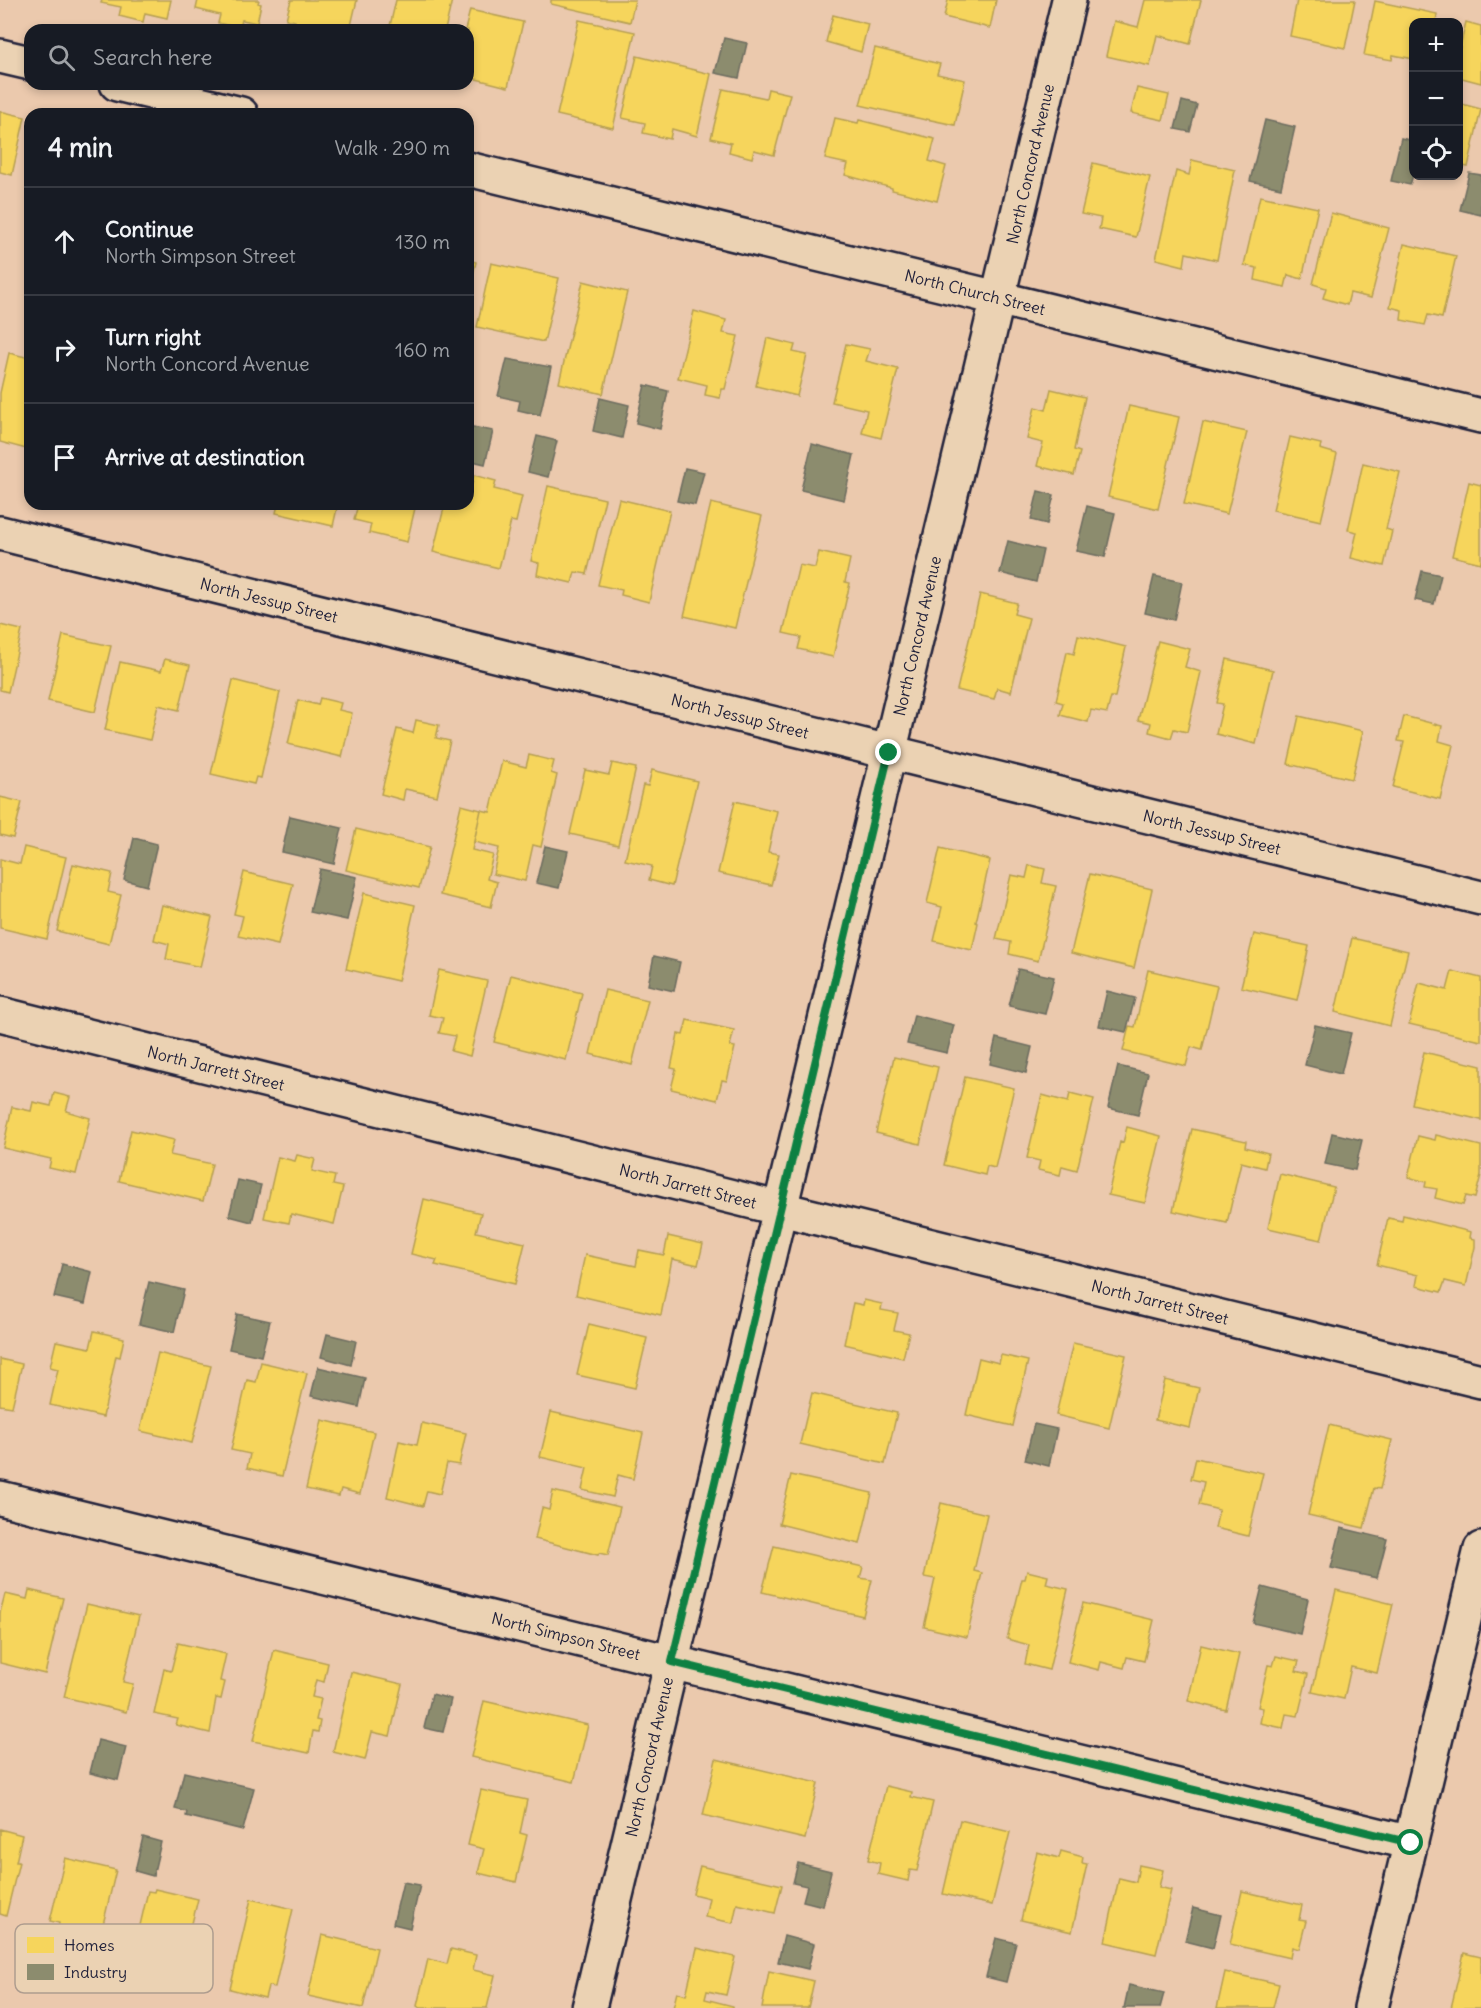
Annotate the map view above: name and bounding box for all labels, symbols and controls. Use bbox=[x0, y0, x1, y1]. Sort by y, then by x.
map controls bbox=[1409, 18, 1463, 180]
button: + bbox=[1409, 18, 1463, 72]
search box bbox=[24, 24, 474, 90]
icon: search bbox=[45, 41, 78, 74]
text: Search here bbox=[93, 43, 212, 71]
button: − bbox=[1409, 72, 1463, 126]
street label: North Concord Avenue bbox=[1002, 82, 1058, 246]
button: locate bbox=[1409, 126, 1463, 180]
text: 4 min bbox=[48, 131, 113, 164]
text: Walk · 290 m bbox=[335, 135, 450, 160]
text: Continue bbox=[105, 215, 194, 243]
icon: ahead bbox=[48, 225, 81, 258]
text: 130 m bbox=[395, 229, 450, 254]
text: North Simpson Street bbox=[105, 243, 296, 268]
street label: North Church Street bbox=[903, 265, 1048, 319]
text: Turn right bbox=[105, 323, 201, 351]
icon: right bbox=[48, 333, 81, 366]
text: 160 m bbox=[395, 337, 450, 362]
text: North Concord Avenue bbox=[105, 351, 310, 376]
icon: arrive bbox=[48, 441, 81, 474]
text: Arrive at destination bbox=[105, 443, 305, 471]
street label: North Concord Avenue bbox=[889, 554, 945, 718]
street label: North Jessup Street bbox=[198, 573, 340, 627]
street label: North Jessup Street bbox=[669, 689, 811, 743]
route end bbox=[875, 739, 901, 765]
street label: North Jessup Street bbox=[1141, 805, 1283, 859]
street label: North Jarrett Street bbox=[145, 1041, 287, 1095]
street label: North Jarrett Street bbox=[617, 1159, 759, 1213]
street label: North Jarrett Street bbox=[1089, 1275, 1231, 1329]
street label: North Simpson Street bbox=[490, 1608, 643, 1664]
street label: North Concord Avenue bbox=[621, 1675, 677, 1839]
route start bbox=[1397, 1829, 1423, 1855]
legend bbox=[15, 1924, 213, 1993]
text: Homes bbox=[64, 1935, 114, 1955]
text: Industry bbox=[64, 1962, 127, 1982]

